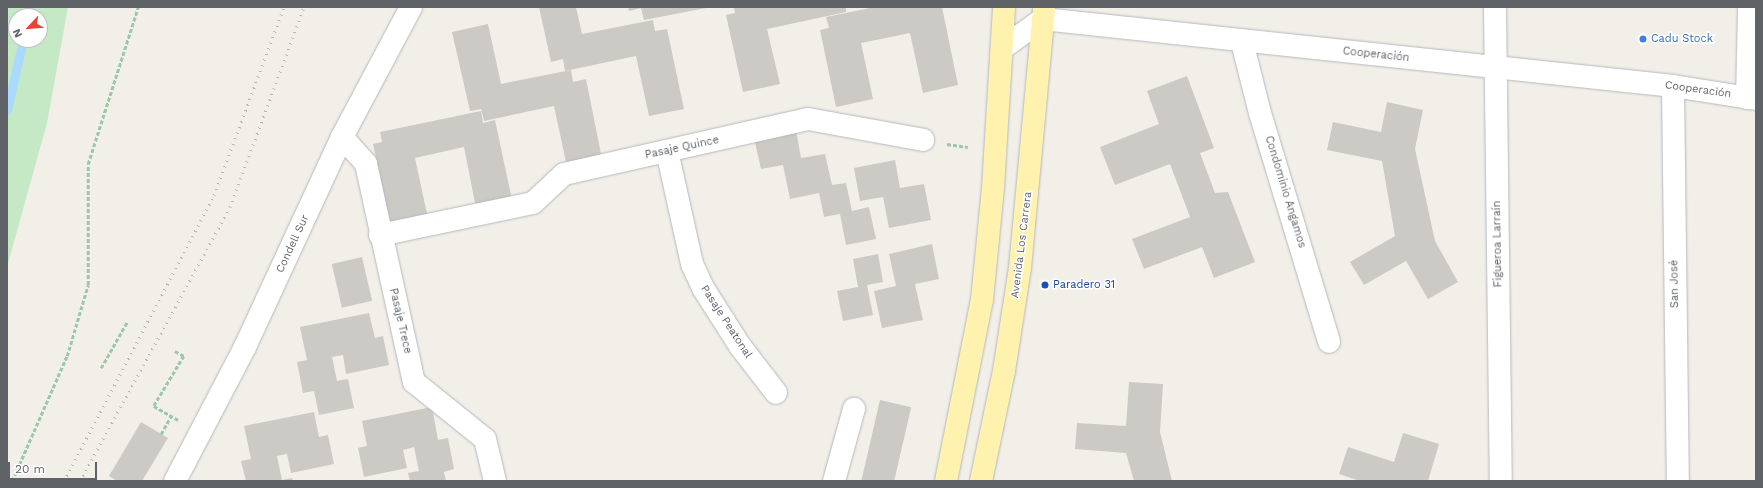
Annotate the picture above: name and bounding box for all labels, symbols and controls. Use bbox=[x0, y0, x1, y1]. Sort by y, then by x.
north arrow bbox=[8, 8, 48, 48]
text: N bbox=[10, 27, 25, 40]
place label: Cadu Stock bbox=[1651, 32, 1713, 46]
marker: Cadu Stock bbox=[1638, 34, 1648, 44]
street label: Cooperación bbox=[1342, 45, 1410, 65]
street label: Cooperación bbox=[1664, 79, 1732, 101]
street label: Pasaje Quince bbox=[644, 134, 720, 162]
street label: Condominio Angamos bbox=[1262, 134, 1308, 250]
street label: Avenida Los Carrera bbox=[1009, 191, 1035, 299]
street label: Figueroa Larraín bbox=[1491, 200, 1505, 288]
street label: Condell Sur bbox=[274, 213, 312, 275]
street label: San José bbox=[1668, 260, 1682, 308]
place label: Paradero 31 bbox=[1053, 278, 1115, 292]
marker: Paradero 31 bbox=[1040, 280, 1050, 290]
street label: Pasaje Peatonal bbox=[697, 283, 755, 361]
street label: Pasaje Trece bbox=[386, 287, 414, 355]
scale bar bbox=[10, 454, 99, 480]
text: 20 m bbox=[15, 462, 45, 476]

